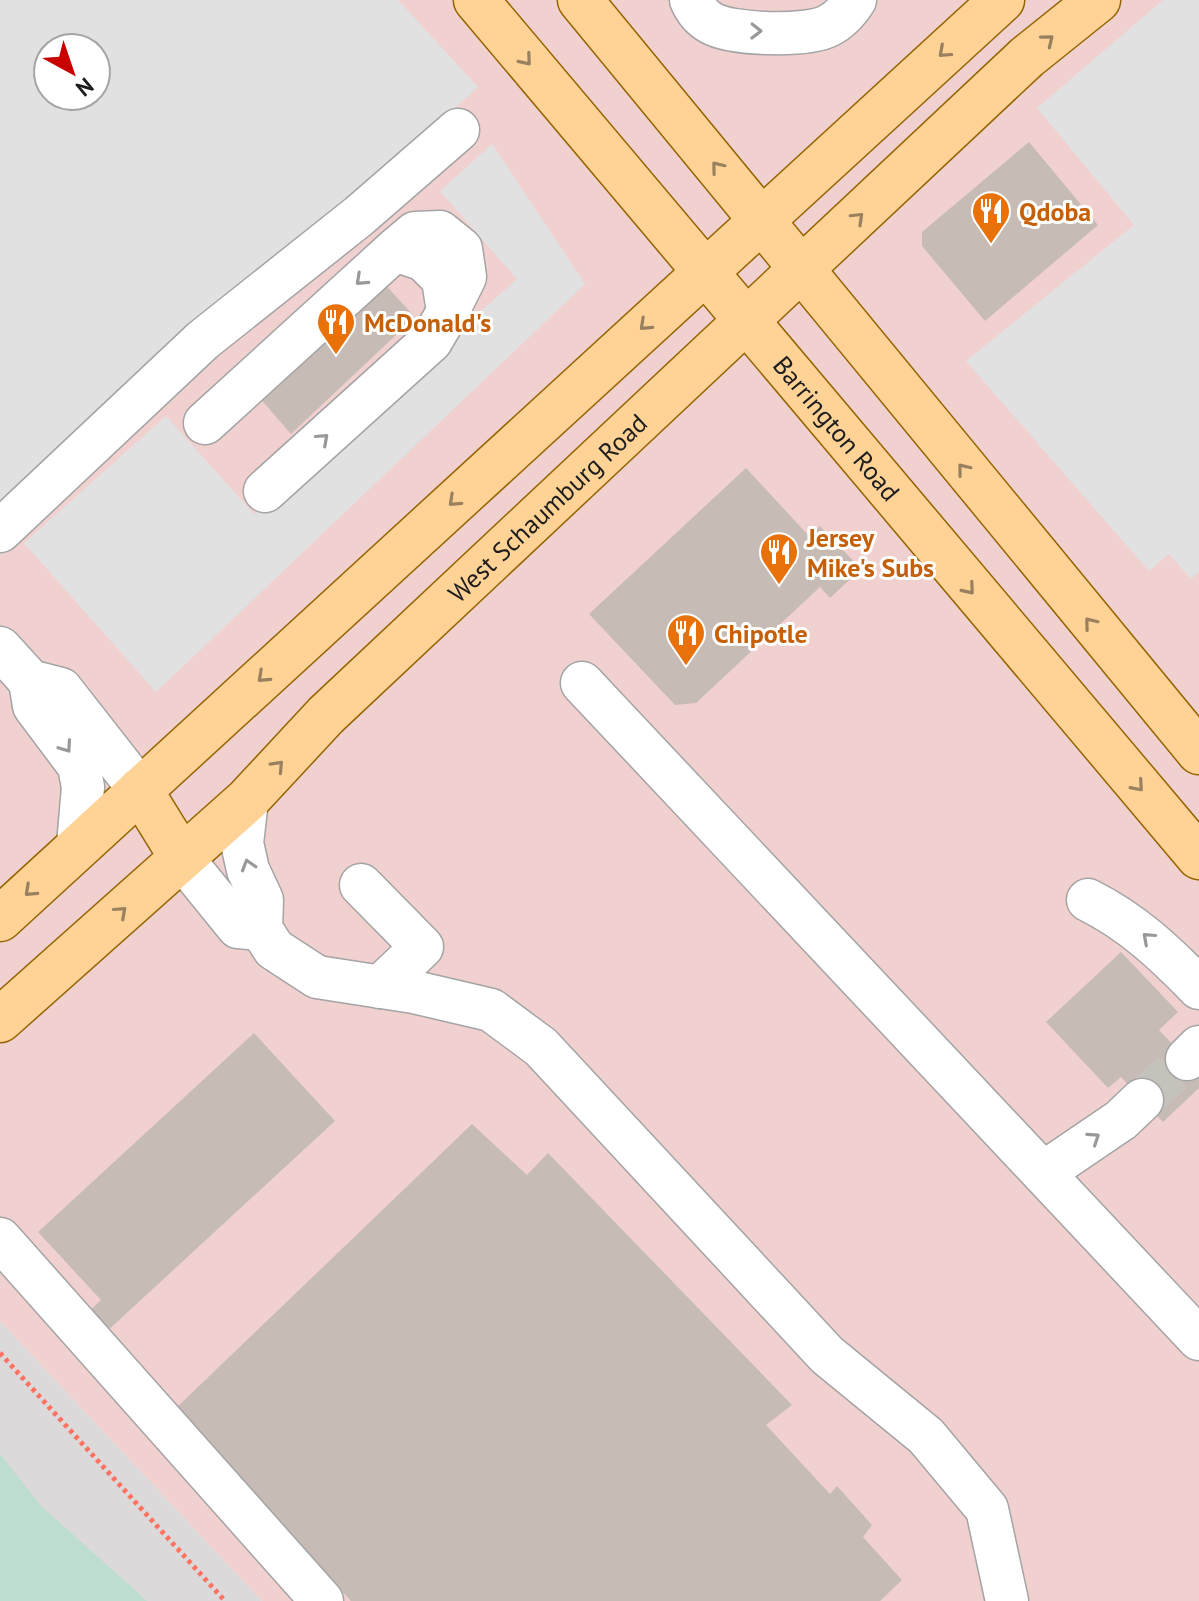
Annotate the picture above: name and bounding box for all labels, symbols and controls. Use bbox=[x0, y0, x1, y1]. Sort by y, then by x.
one-way arrow bbox=[750, 22, 763, 40]
north arrow bbox=[32, 32, 112, 112]
one-way arrow bbox=[1039, 35, 1053, 50]
one-way arrow bbox=[938, 43, 953, 57]
one-way arrow bbox=[516, 51, 531, 65]
text: N bbox=[70, 72, 99, 103]
one-way arrow bbox=[712, 162, 727, 176]
restaurant icon: Qdoba bbox=[970, 190, 1012, 245]
place label: Qdoba bbox=[1019, 195, 1091, 228]
one-way arrow bbox=[849, 212, 863, 227]
one-way arrow bbox=[355, 270, 370, 284]
restaurant icon: McDonald's bbox=[315, 301, 357, 356]
place label: McDonald's bbox=[364, 306, 491, 339]
one-way arrow bbox=[640, 315, 655, 329]
street label: Barrington Road bbox=[767, 349, 908, 507]
street label: West Schaumburg Road bbox=[441, 406, 654, 609]
one-way arrow bbox=[313, 434, 328, 448]
one-way arrow bbox=[958, 463, 973, 478]
one-way arrow bbox=[449, 491, 463, 506]
place label: Jersey Mike's Subs bbox=[806, 521, 934, 584]
restaurant icon: Jersey Mike's Subs bbox=[758, 531, 800, 586]
one-way arrow bbox=[959, 579, 974, 594]
restaurant icon: Chipotle bbox=[665, 612, 707, 667]
place label: Chipotle bbox=[714, 617, 808, 650]
one-way arrow bbox=[1085, 618, 1100, 632]
one-way arrow bbox=[258, 667, 272, 682]
one-way arrow bbox=[56, 739, 71, 753]
one-way arrow bbox=[269, 761, 284, 775]
one-way arrow bbox=[1128, 777, 1143, 792]
one-way arrow bbox=[241, 859, 257, 872]
one-way arrow bbox=[25, 881, 39, 896]
one-way arrow bbox=[112, 907, 127, 922]
one-way arrow bbox=[1142, 933, 1157, 948]
one-way arrow bbox=[1086, 1133, 1100, 1148]

